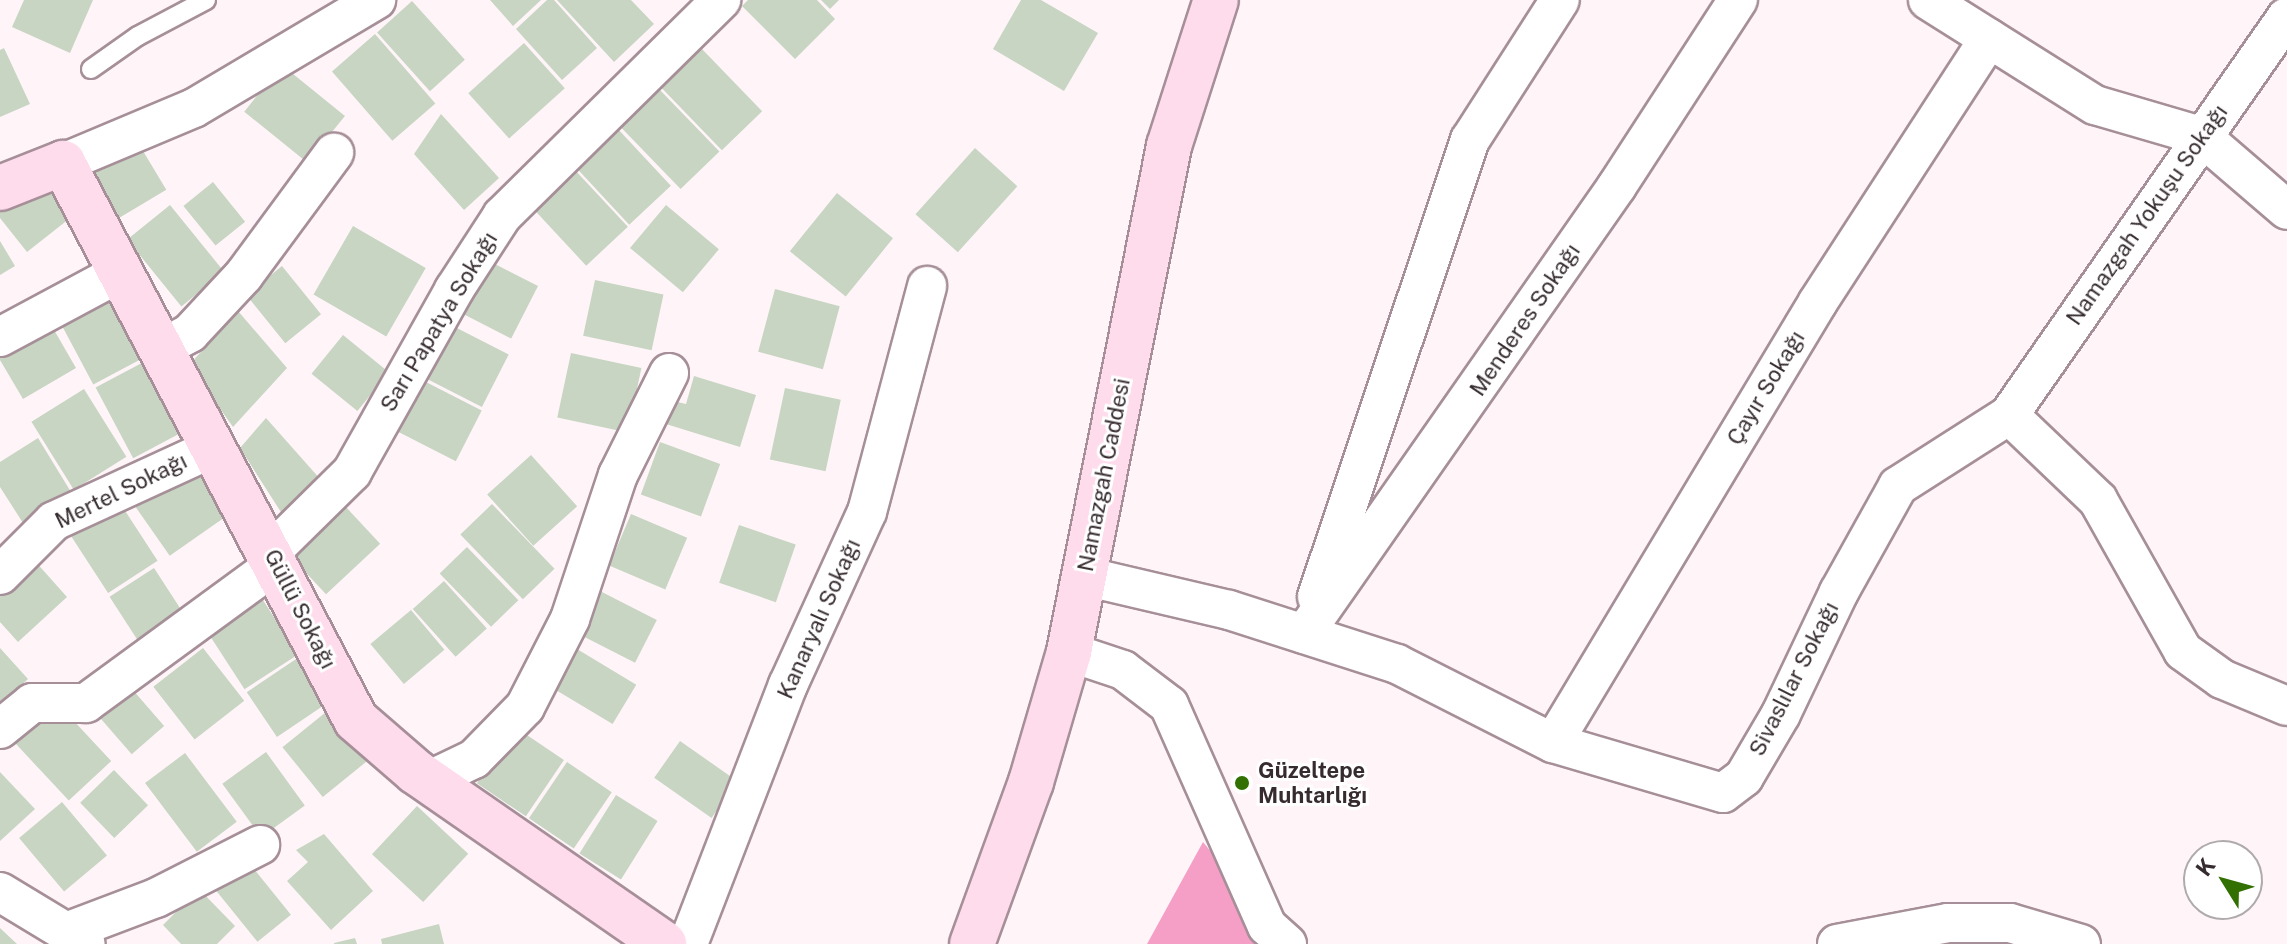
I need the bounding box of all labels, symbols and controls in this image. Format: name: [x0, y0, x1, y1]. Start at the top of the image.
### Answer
street label: Namazgah Yokuşu Sokağı: [2061, 100, 2233, 330]
street label: Sarı Papatya Sokağı: [375, 227, 503, 417]
street label: Menderes Sokağı: [1464, 239, 1586, 401]
street label: Çayır Sokağı: [1722, 326, 1810, 450]
street label: Namazgah Caddesi: [1072, 376, 1136, 574]
street label: Mertel Sokağı: [51, 448, 191, 534]
street label: Kanaryalı Sokağı: [772, 535, 866, 703]
street label: Güllü Sokağı: [259, 545, 341, 673]
street label: Sivaslılar Sokağı: [1744, 598, 1844, 760]
place label: Güzeltepe Muhtarlığı: [1258, 757, 1367, 808]
marker: Güzeltepe Muhtarlığı: [1233, 774, 1251, 792]
north arrow: [2183, 840, 2263, 920]
text: K: [2190, 853, 2221, 881]

